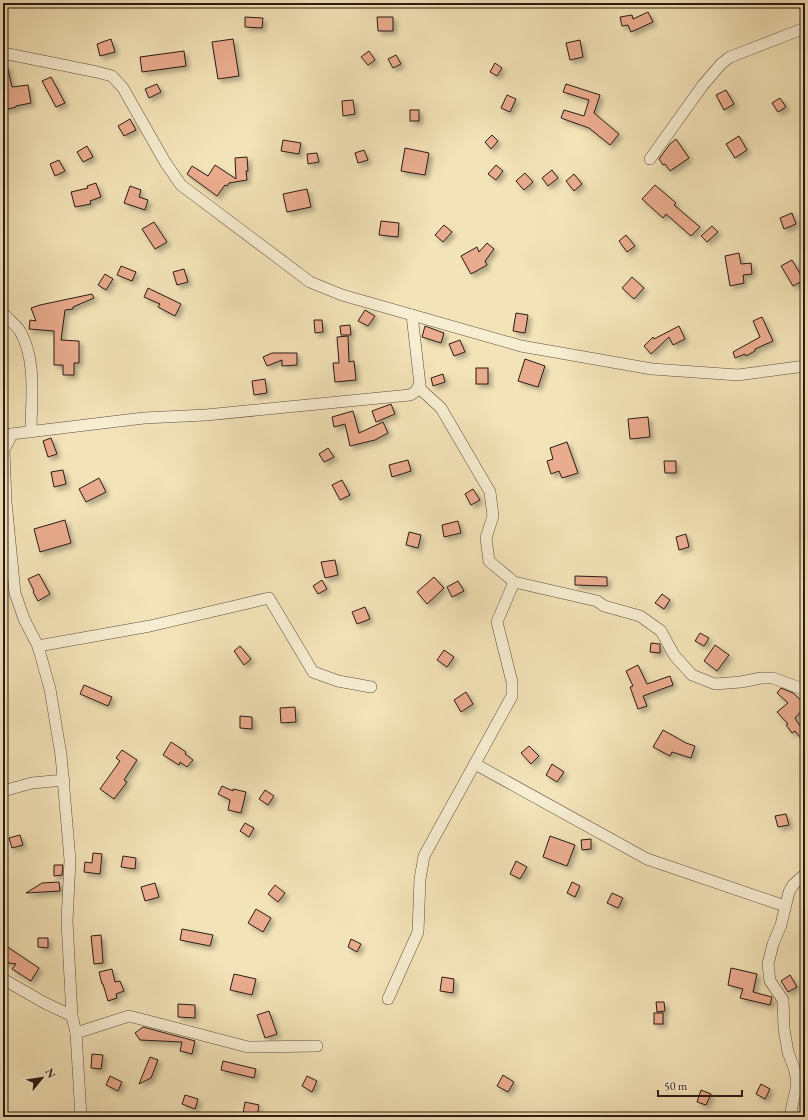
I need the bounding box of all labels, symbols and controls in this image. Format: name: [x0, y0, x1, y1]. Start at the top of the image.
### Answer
north arrow: [22, 1058, 62, 1098]
text: N: [42, 1066, 59, 1080]
scale bar: [658, 1072, 742, 1098]
text: 50 m: [664, 1078, 688, 1094]

